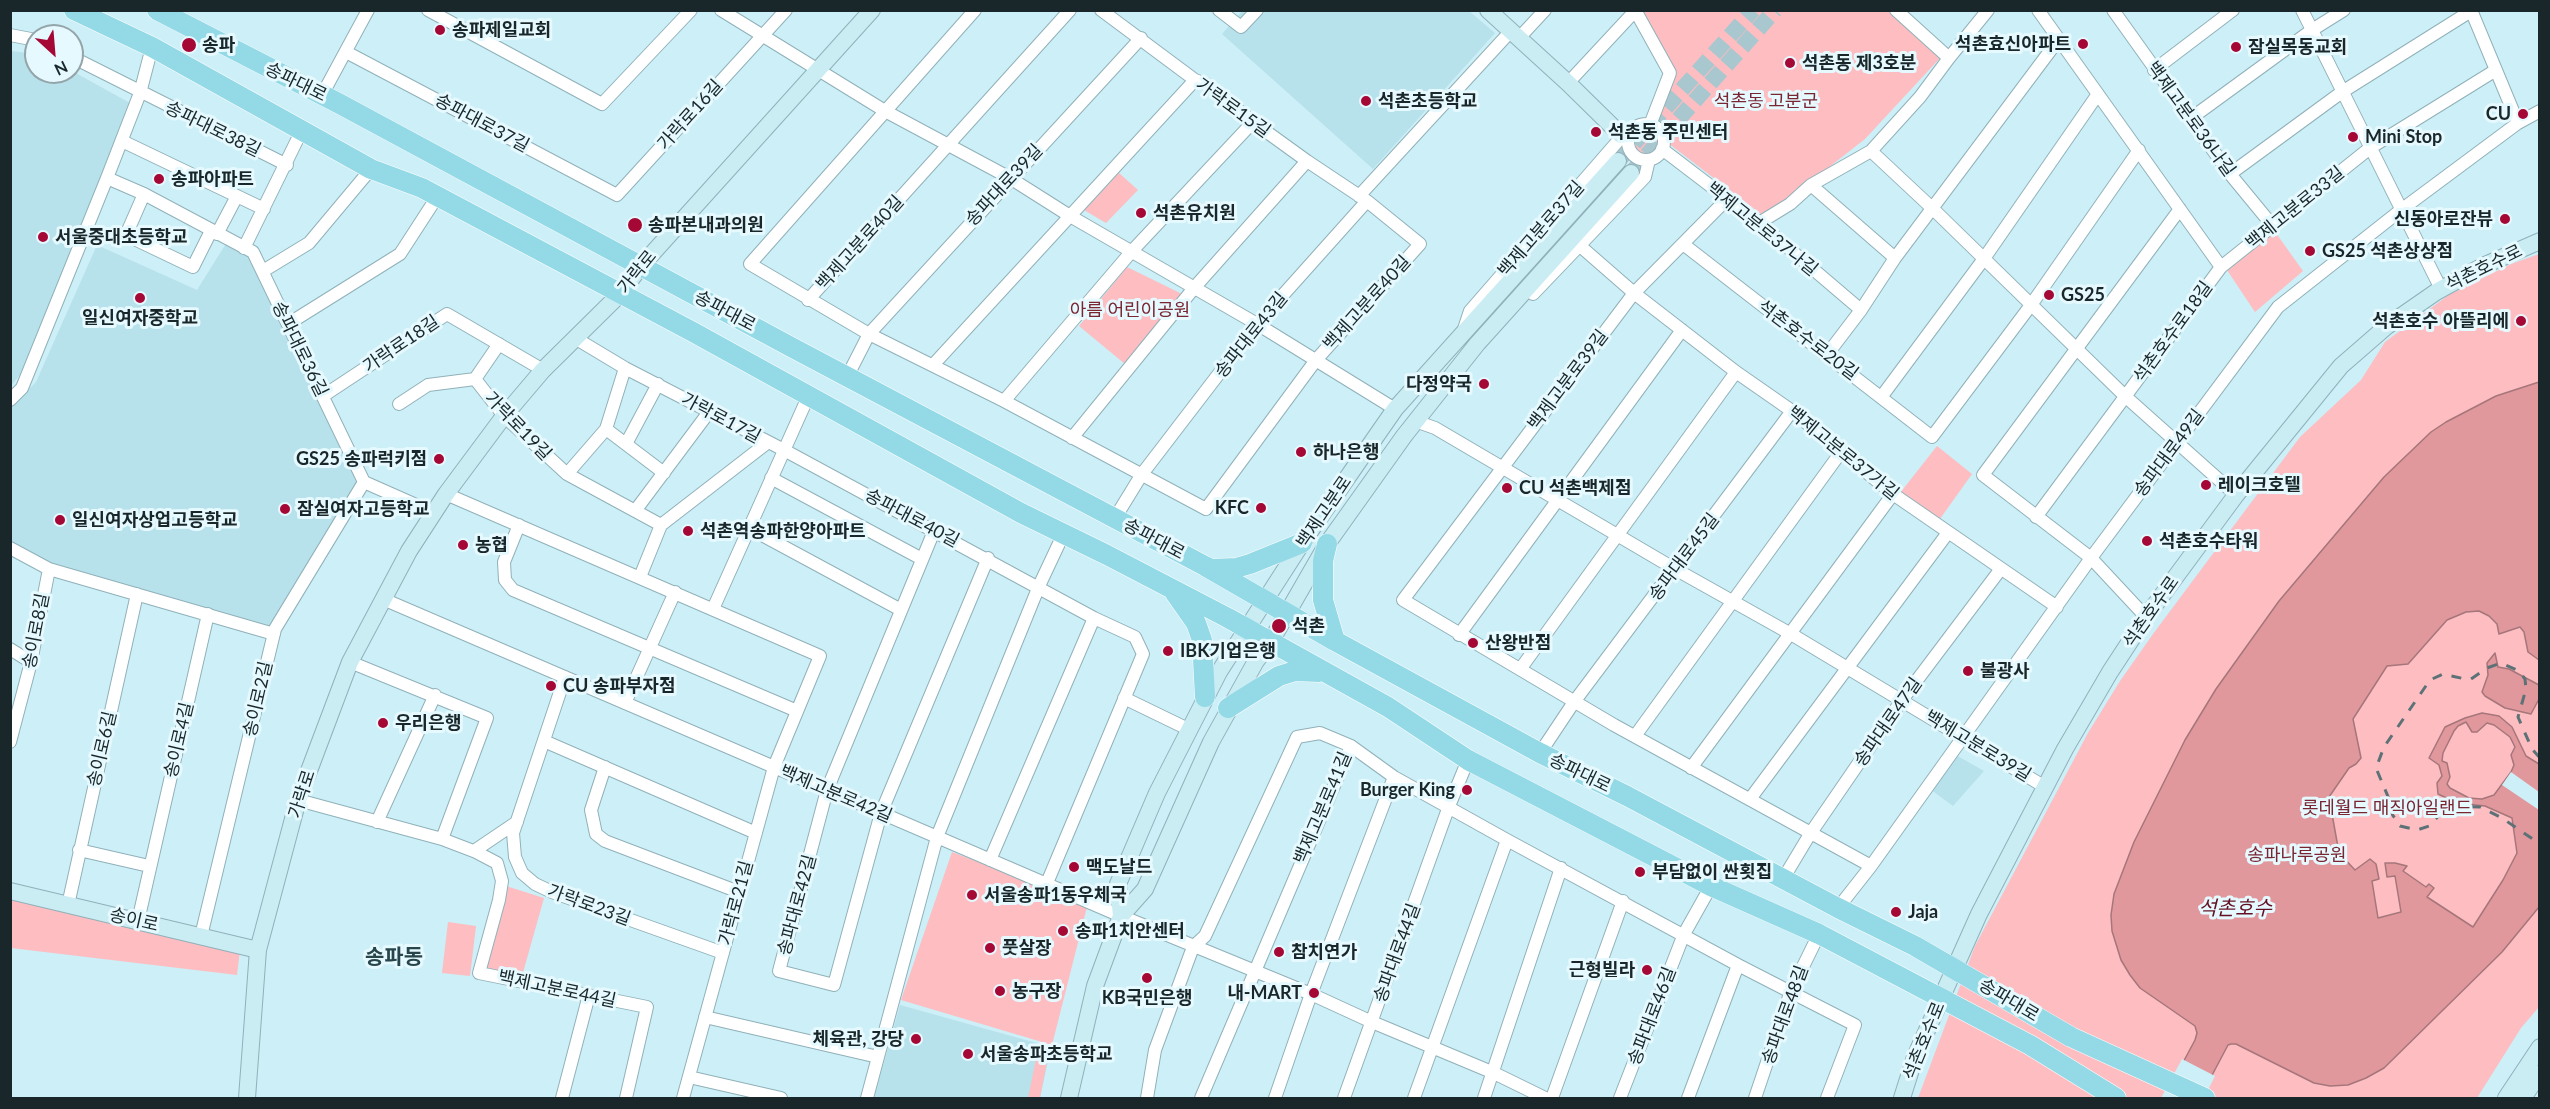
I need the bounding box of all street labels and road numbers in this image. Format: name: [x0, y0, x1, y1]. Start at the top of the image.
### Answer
street label: 백제고분로36나길: [2142, 57, 2240, 181]
street label: 송파대로: [261, 58, 331, 106]
street label: 가락로15길: [1191, 74, 1275, 142]
street label: 가락로16길: [653, 75, 727, 155]
street label: 송파대로37길: [431, 89, 533, 157]
street label: 송파대로38길: [162, 97, 264, 161]
street label: 송파대로39길: [961, 140, 1047, 230]
street label: 백제고분로33길: [2241, 162, 2349, 254]
street label: 백제고분로37길: [1493, 177, 1589, 281]
street label: 백제고분로37나길: [1702, 178, 1822, 280]
street label: 백제고분로40길: [812, 191, 908, 295]
street label: 석촌호수로: [2442, 240, 2526, 296]
street label: 가락로: [613, 246, 661, 298]
street label: 백제고분로40길: [1319, 251, 1415, 355]
street label: 석촌호수로18길: [2129, 277, 2217, 387]
street label: 송파대로: [691, 286, 759, 336]
street label: 송파대로43길: [1210, 288, 1292, 382]
street label: 석촌호수로20길: [1753, 295, 1863, 385]
street label: 송파대로36길: [268, 298, 332, 400]
street label: 가락로18길: [359, 311, 443, 377]
street label: 백제고분로39길: [1523, 325, 1613, 435]
street label: 가락로19길: [480, 387, 556, 465]
street label: 가락로17길: [677, 388, 765, 448]
street label: 백제고분로37가길: [1783, 402, 1903, 504]
street label: 송파대로49길: [2129, 405, 2209, 501]
street label: 백제고분로: [1292, 472, 1356, 552]
street label: 송파대로40길: [861, 484, 963, 552]
street label: 송파대로45길: [1644, 509, 1724, 605]
street label: 송파대로: [1120, 514, 1188, 564]
street label: 석촌호수로: [2118, 572, 2184, 652]
street label: 송이로8길: [18, 591, 54, 671]
street label: 송이로2길: [239, 659, 277, 739]
street label: 송파대로47길: [1849, 673, 1927, 771]
street label: 송이로4길: [160, 700, 198, 780]
street label: 백제고분로39길: [1921, 706, 2035, 786]
street label: 송이로6길: [83, 709, 121, 789]
street label: 백제고분로41길: [1290, 748, 1356, 868]
street label: 송파대로: [1545, 749, 1615, 797]
street label: 백제고분로42길: [776, 761, 896, 827]
street label: 가락로: [284, 767, 320, 821]
street label: 송파대로42길: [773, 852, 821, 958]
street label: 가락로21길: [714, 858, 758, 948]
street label: 가락로23길: [544, 880, 634, 930]
street label: 송파대로44길: [1369, 901, 1425, 1005]
street label: 송이로: [107, 904, 161, 936]
street label: 송파대로48길: [1757, 963, 1813, 1067]
street label: 송파대로46길: [1623, 964, 1681, 1068]
street label: 백제고분로44길: [496, 966, 618, 1012]
street label: 송파대로: [1975, 974, 2043, 1026]
street label: 석촌호수로: [1898, 999, 1950, 1083]

